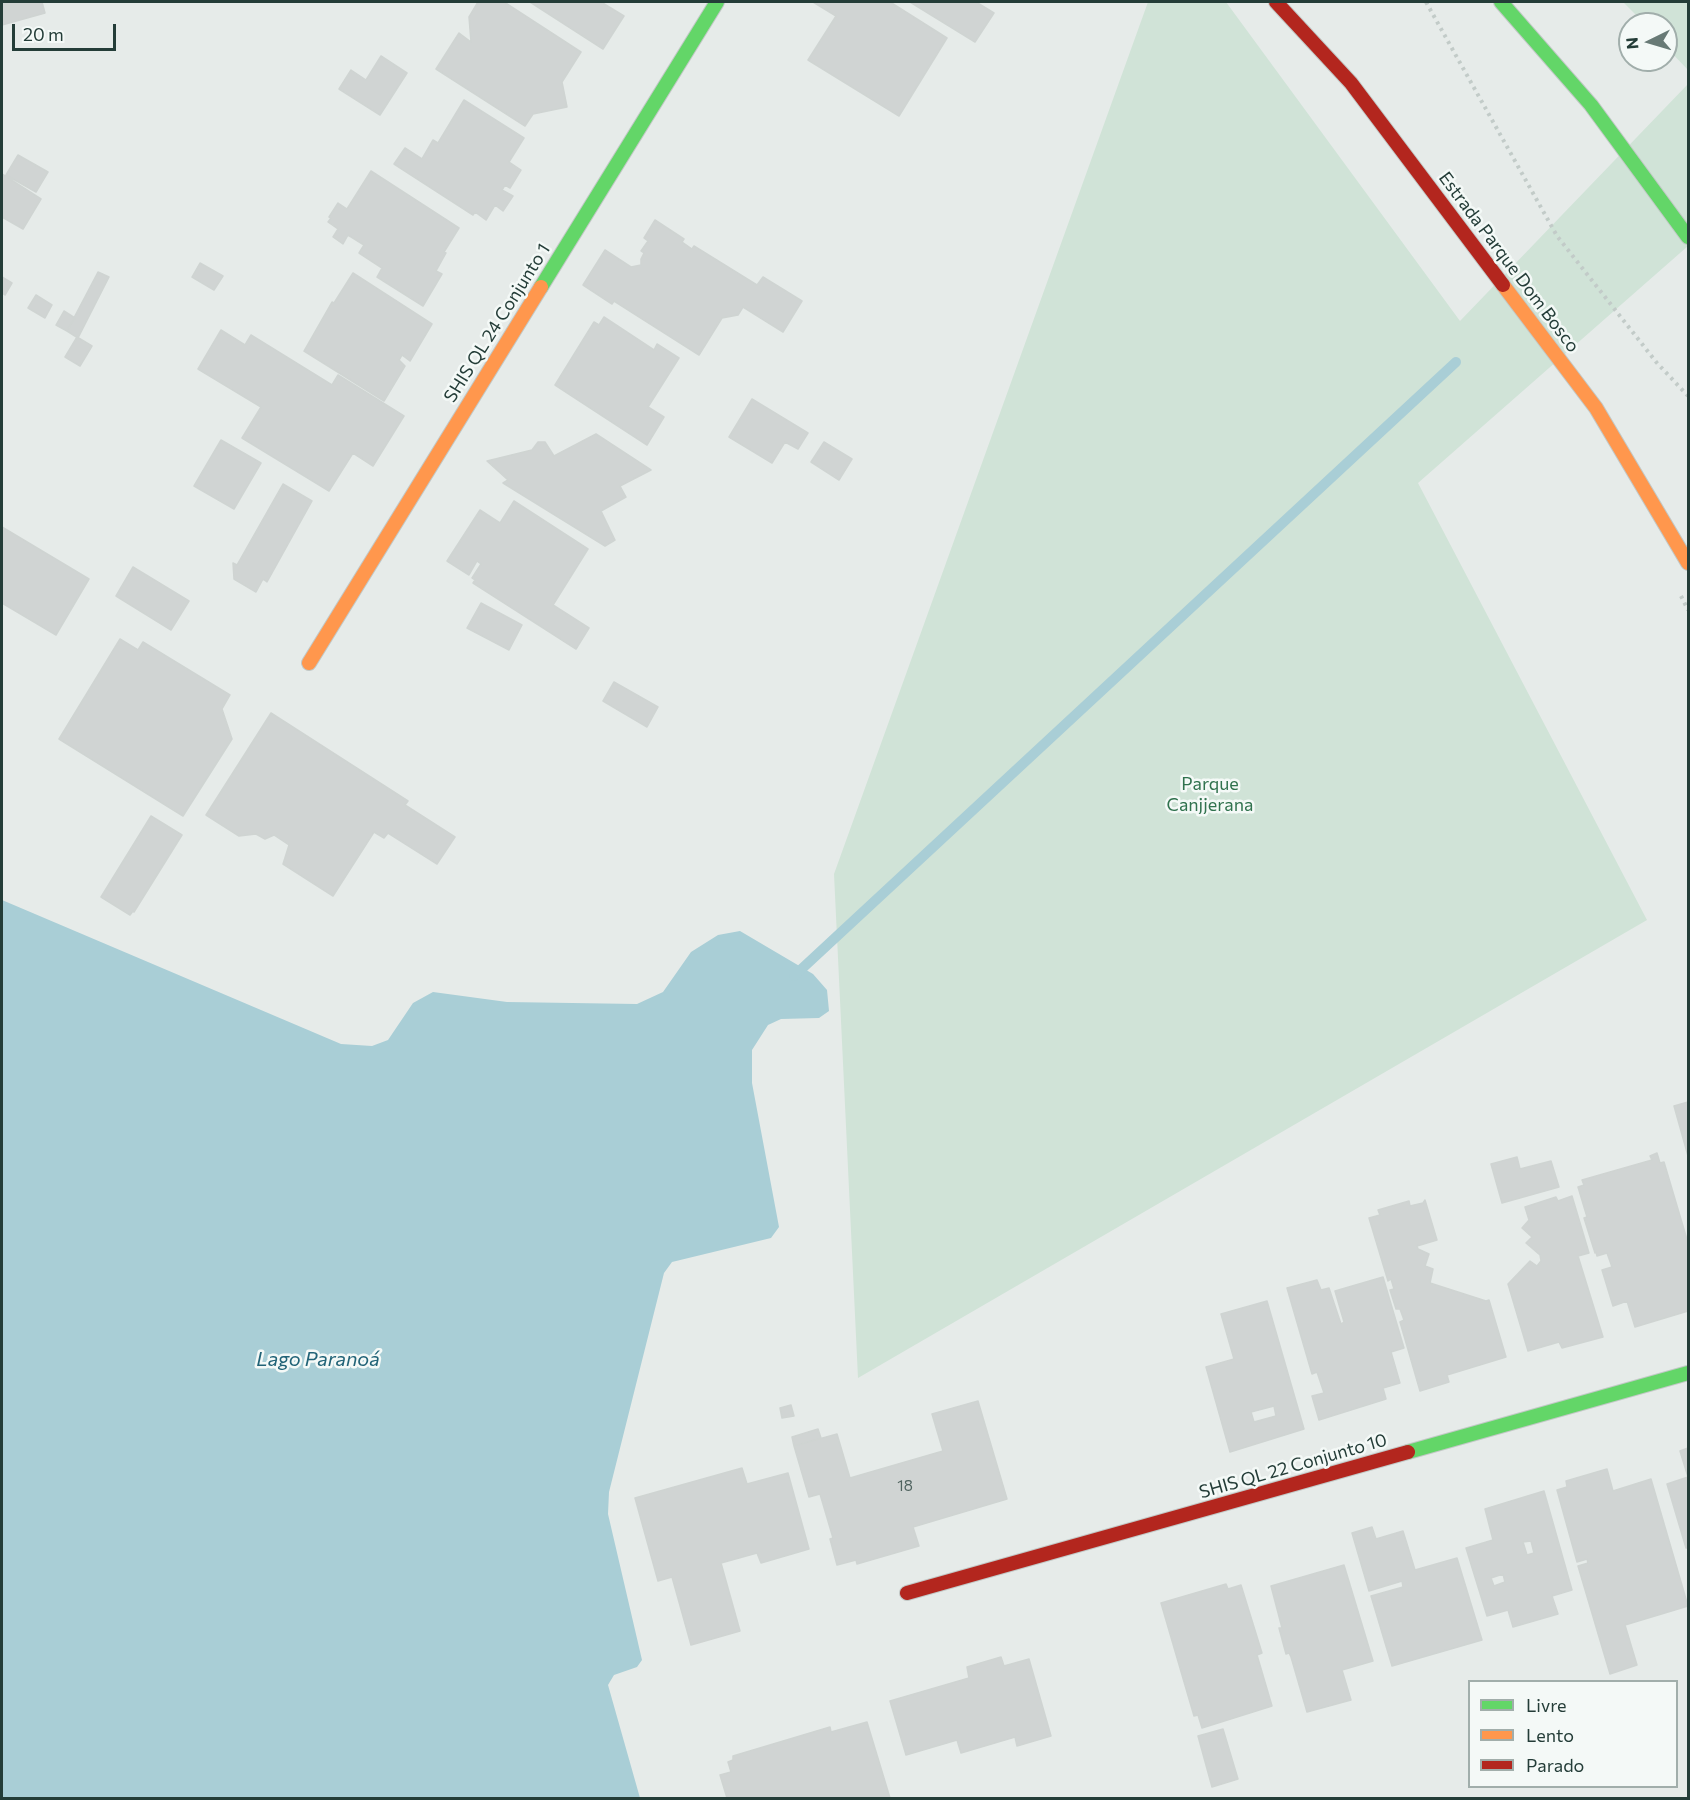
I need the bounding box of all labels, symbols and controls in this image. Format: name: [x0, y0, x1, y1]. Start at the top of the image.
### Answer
scale bar: [15, 12, 118, 50]
north arrow: [1618, 12, 1678, 72]
text: 20 m: [23, 23, 64, 45]
text: N: [1622, 37, 1642, 50]
street label: Estrada Parque Dom Bosco: [1434, 168, 1584, 356]
street label: SHIS QL 24 Conjunto 1: [439, 240, 555, 406]
park label: Parque Canjjerana: [1167, 773, 1253, 816]
water label: Lago Paranoá: [256, 1347, 380, 1371]
street label: SHIS QL 22 Conjunto 10: [1197, 1429, 1389, 1503]
house number: 18: [897, 1477, 913, 1495]
legend: [1468, 1680, 1678, 1788]
text: Livre: [1526, 1694, 1567, 1716]
text: Lento: [1526, 1724, 1574, 1746]
text: Parado: [1526, 1754, 1584, 1776]

